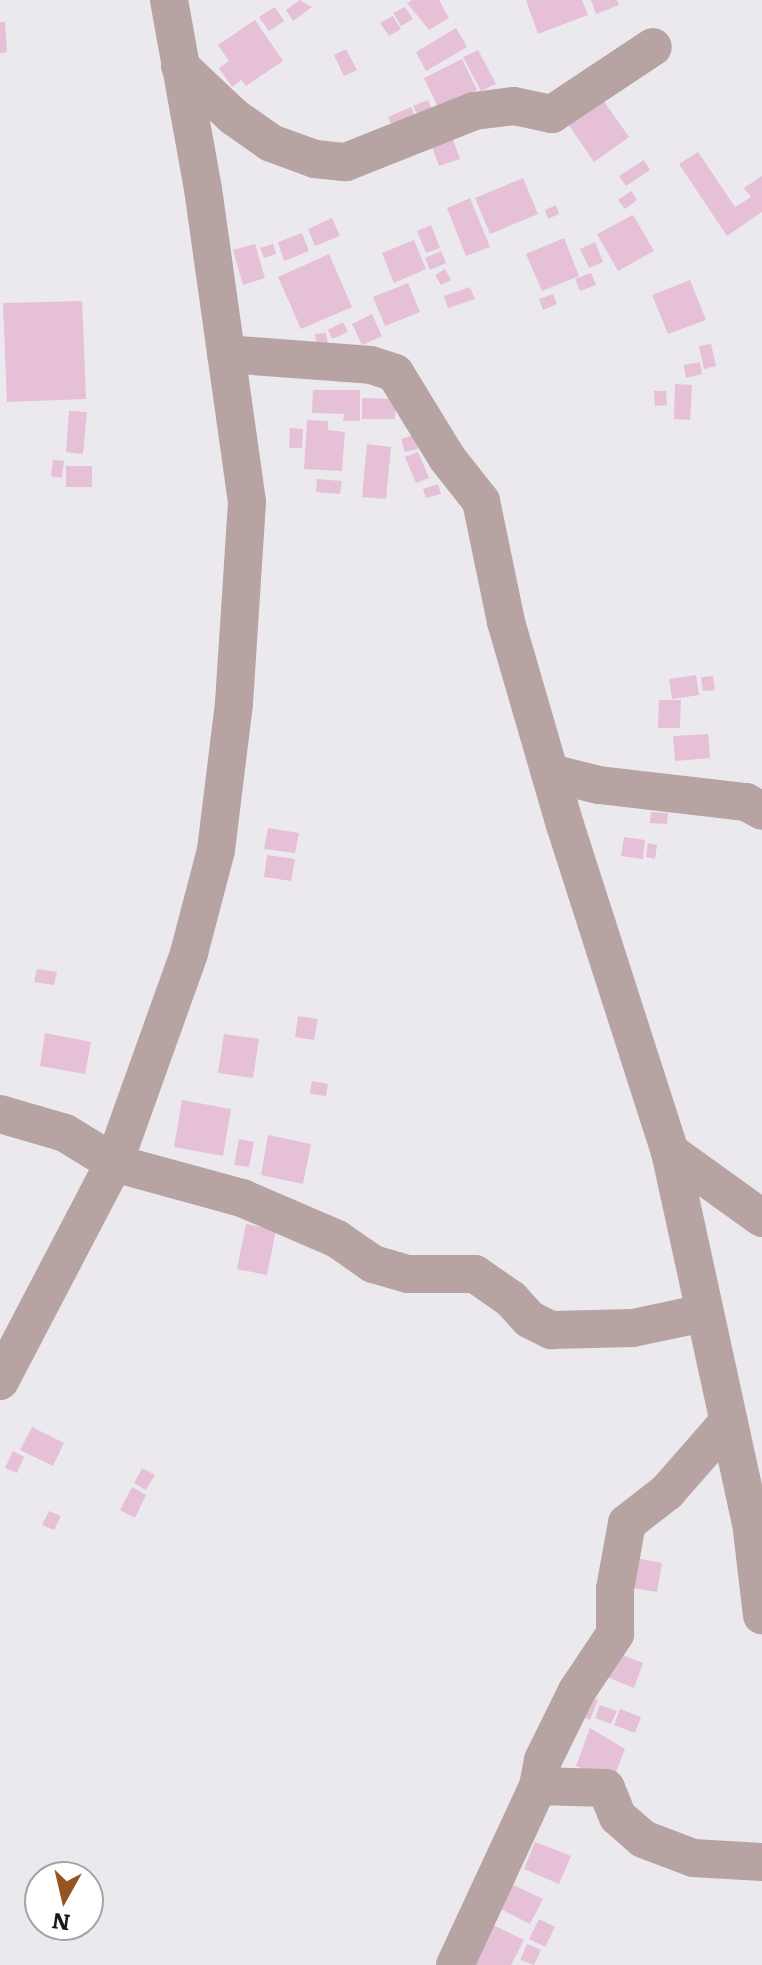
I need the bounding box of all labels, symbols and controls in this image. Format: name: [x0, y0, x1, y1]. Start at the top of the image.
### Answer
north arrow: [24, 1861, 104, 1941]
text: N: [49, 1906, 72, 1941]

